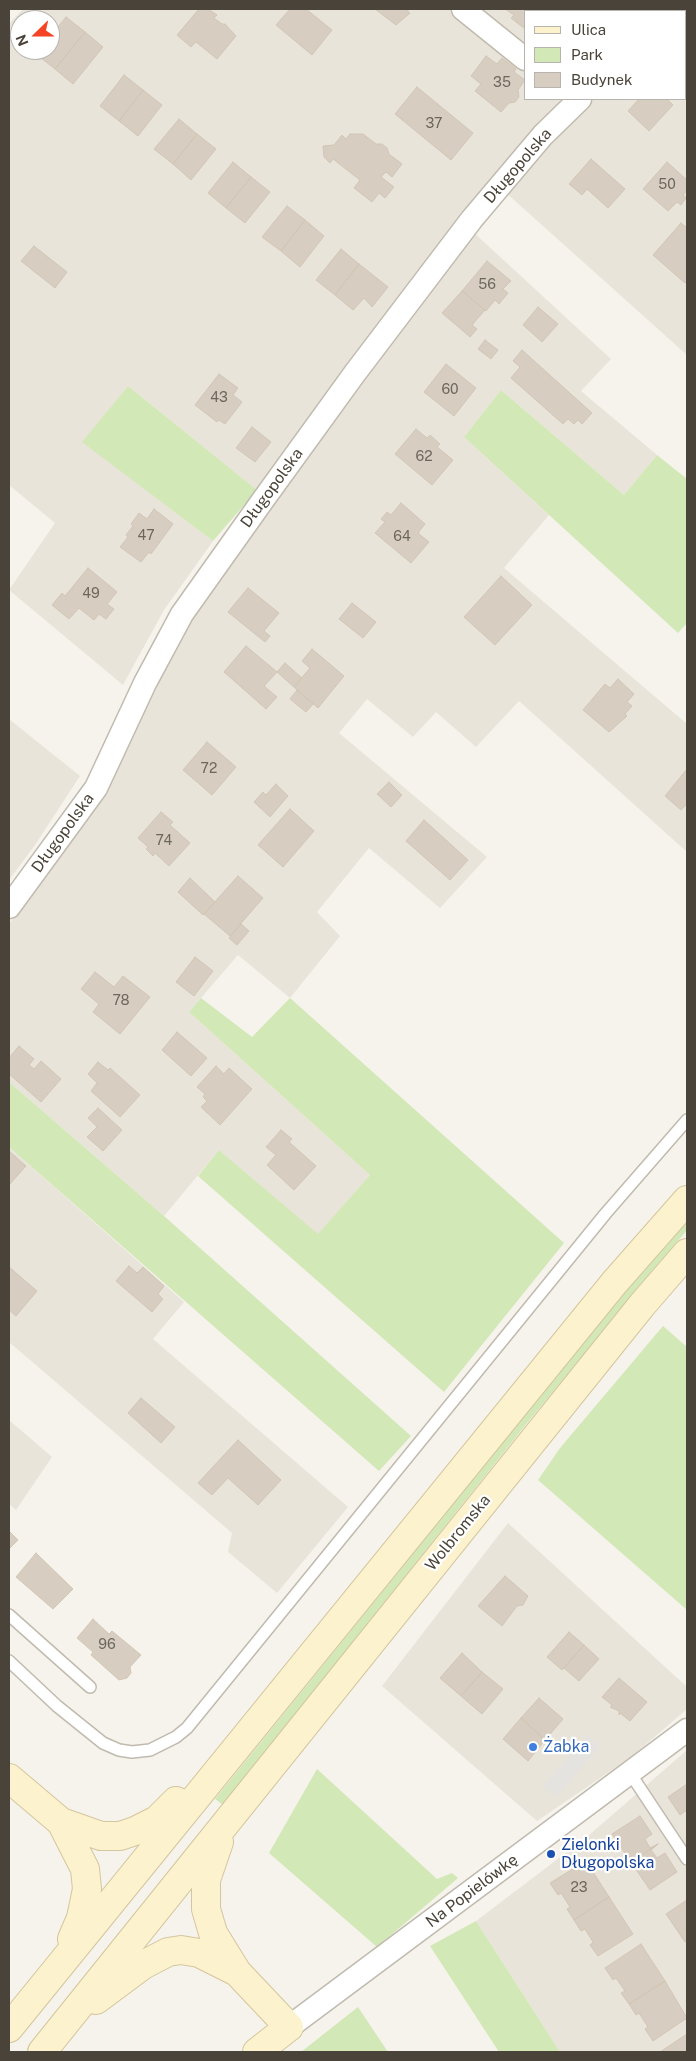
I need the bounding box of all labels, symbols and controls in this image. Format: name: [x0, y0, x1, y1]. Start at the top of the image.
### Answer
north arrow: [10, 10, 60, 60]
legend: [524, 10, 686, 100]
text: Ulica: [571, 21, 606, 38]
text: N: [13, 32, 31, 48]
text: Park: [571, 46, 603, 63]
text: Budynek: [571, 71, 632, 88]
house number: 35: [493, 75, 511, 91]
house number: 37: [426, 116, 442, 132]
street label: Długopolska: [480, 124, 556, 208]
house number: 50: [658, 177, 676, 193]
house number: 56: [478, 277, 496, 293]
house number: 60: [441, 382, 459, 398]
house number: 43: [210, 390, 228, 406]
street label: Długopolska: [237, 445, 307, 531]
house number: 62: [415, 449, 433, 465]
house number: 47: [137, 528, 155, 544]
house number: 64: [393, 529, 411, 545]
house number: 49: [82, 586, 100, 602]
house number: 72: [201, 761, 217, 777]
street label: Długopolska: [28, 790, 98, 876]
house number: 74: [156, 833, 172, 849]
house number: 78: [112, 993, 130, 1009]
street label: Wolbromska: [421, 1491, 495, 1575]
house number: 96: [98, 1637, 116, 1653]
place label: Żabka: [543, 1737, 589, 1757]
marker: Żabka: [527, 1741, 539, 1753]
place label: Zielonki Długopolska: [561, 1835, 654, 1873]
marker: Zielonki Długopolska: [545, 1848, 557, 1860]
street label: Na Popielówkę: [422, 1850, 522, 1932]
house number: 23: [570, 1880, 588, 1896]

